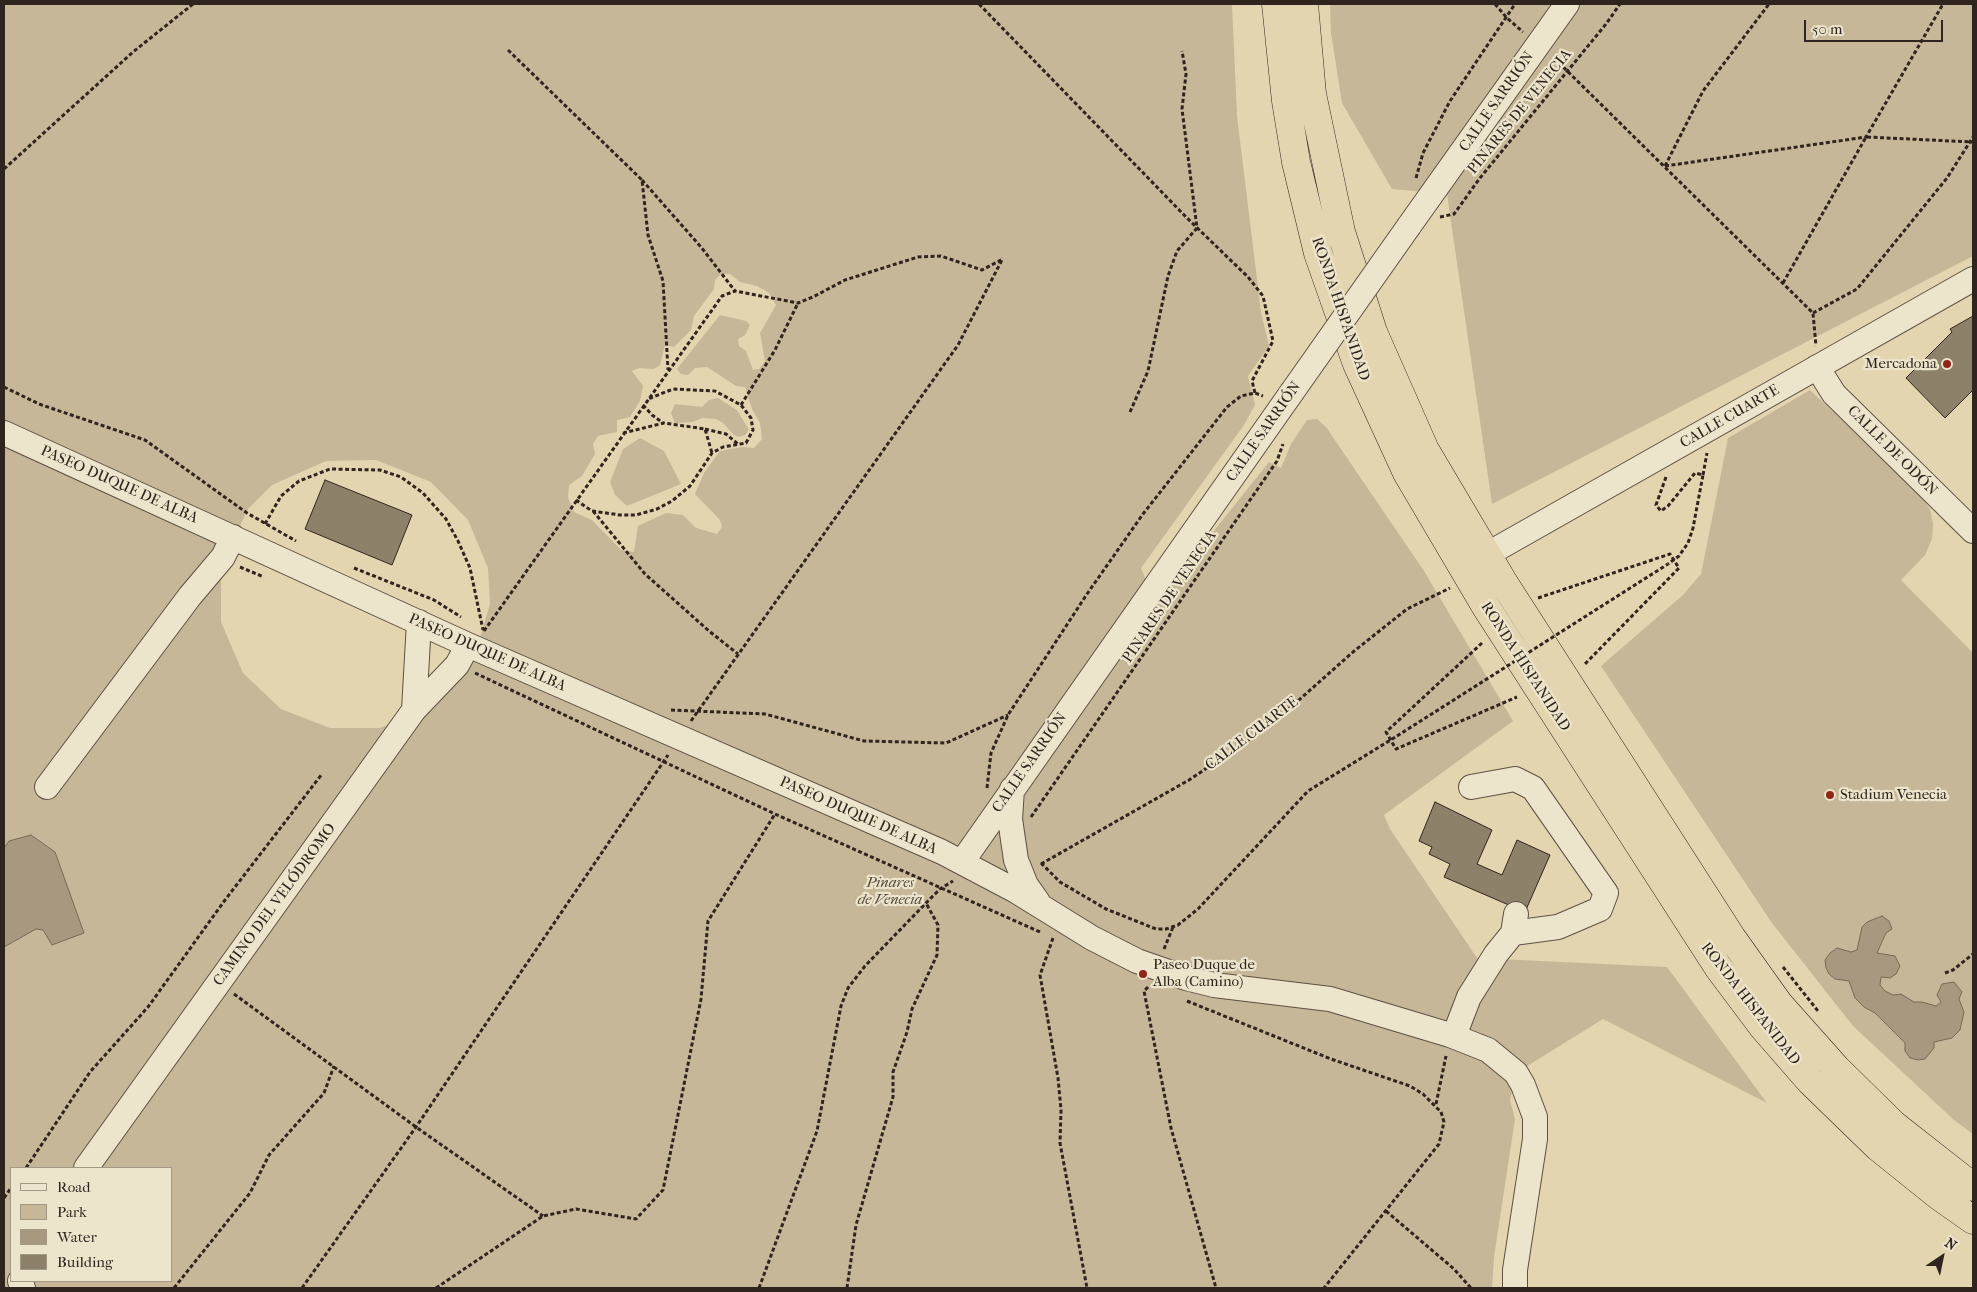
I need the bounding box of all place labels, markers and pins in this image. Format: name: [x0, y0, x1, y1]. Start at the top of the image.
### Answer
place label: Mercadona: [1865, 355, 1937, 373]
marker: Mercadona: [1941, 358, 1953, 370]
place label: Stadium Venecia: [1840, 786, 1947, 804]
marker: Stadium Venecia: [1824, 789, 1836, 801]
place label: Paseo Duque de Alba (Camino): [1153, 956, 1255, 991]
marker: Paseo Duque de Alba (Camino): [1137, 968, 1149, 980]

